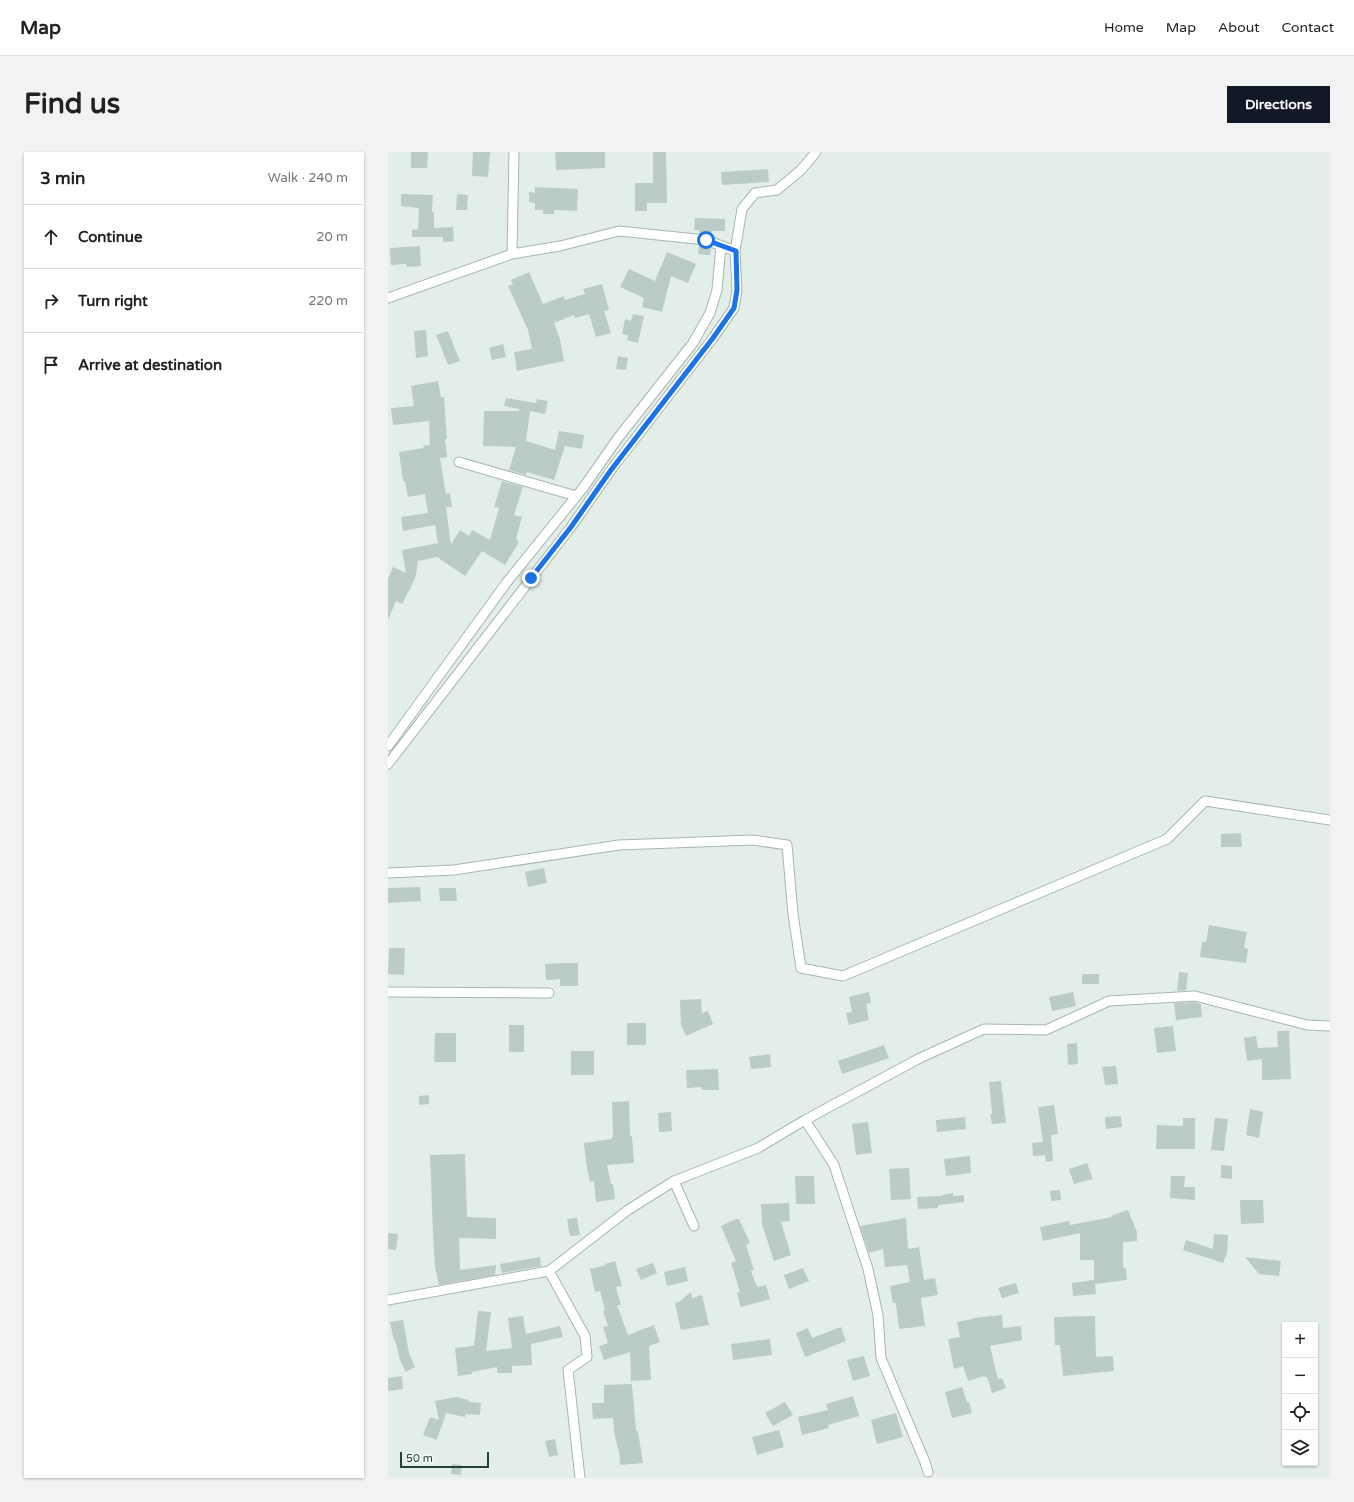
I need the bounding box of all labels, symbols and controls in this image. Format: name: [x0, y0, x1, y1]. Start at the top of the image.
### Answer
text: Map: [20, 17, 61, 39]
text: Home: [1104, 19, 1144, 36]
text: Map: [1166, 19, 1196, 36]
text: About: [1218, 19, 1260, 36]
text: Contact: [1282, 19, 1334, 36]
button: Directions: [1227, 86, 1330, 123]
text: Find us: [24, 87, 120, 121]
text: 3 min: [40, 168, 85, 189]
text: Walk · 240 m: [268, 170, 348, 186]
icon: ahead: [40, 226, 62, 248]
text: Continue: [78, 228, 142, 246]
text: 20 m: [316, 229, 348, 245]
route start: [697, 231, 715, 249]
icon: right: [40, 290, 62, 312]
text: Turn right: [78, 292, 148, 310]
text: 220 m: [308, 293, 348, 309]
icon: arrive: [40, 354, 62, 376]
text: Arrive at destination: [78, 356, 222, 374]
route end: [522, 569, 540, 587]
map controls: [1282, 1322, 1318, 1466]
button: +: [1282, 1322, 1318, 1358]
button: −: [1282, 1358, 1318, 1394]
button: locate: [1282, 1394, 1318, 1430]
button: layers: [1282, 1430, 1318, 1466]
scale bar: [400, 1450, 489, 1469]
text: 50 m: [406, 1452, 433, 1465]

